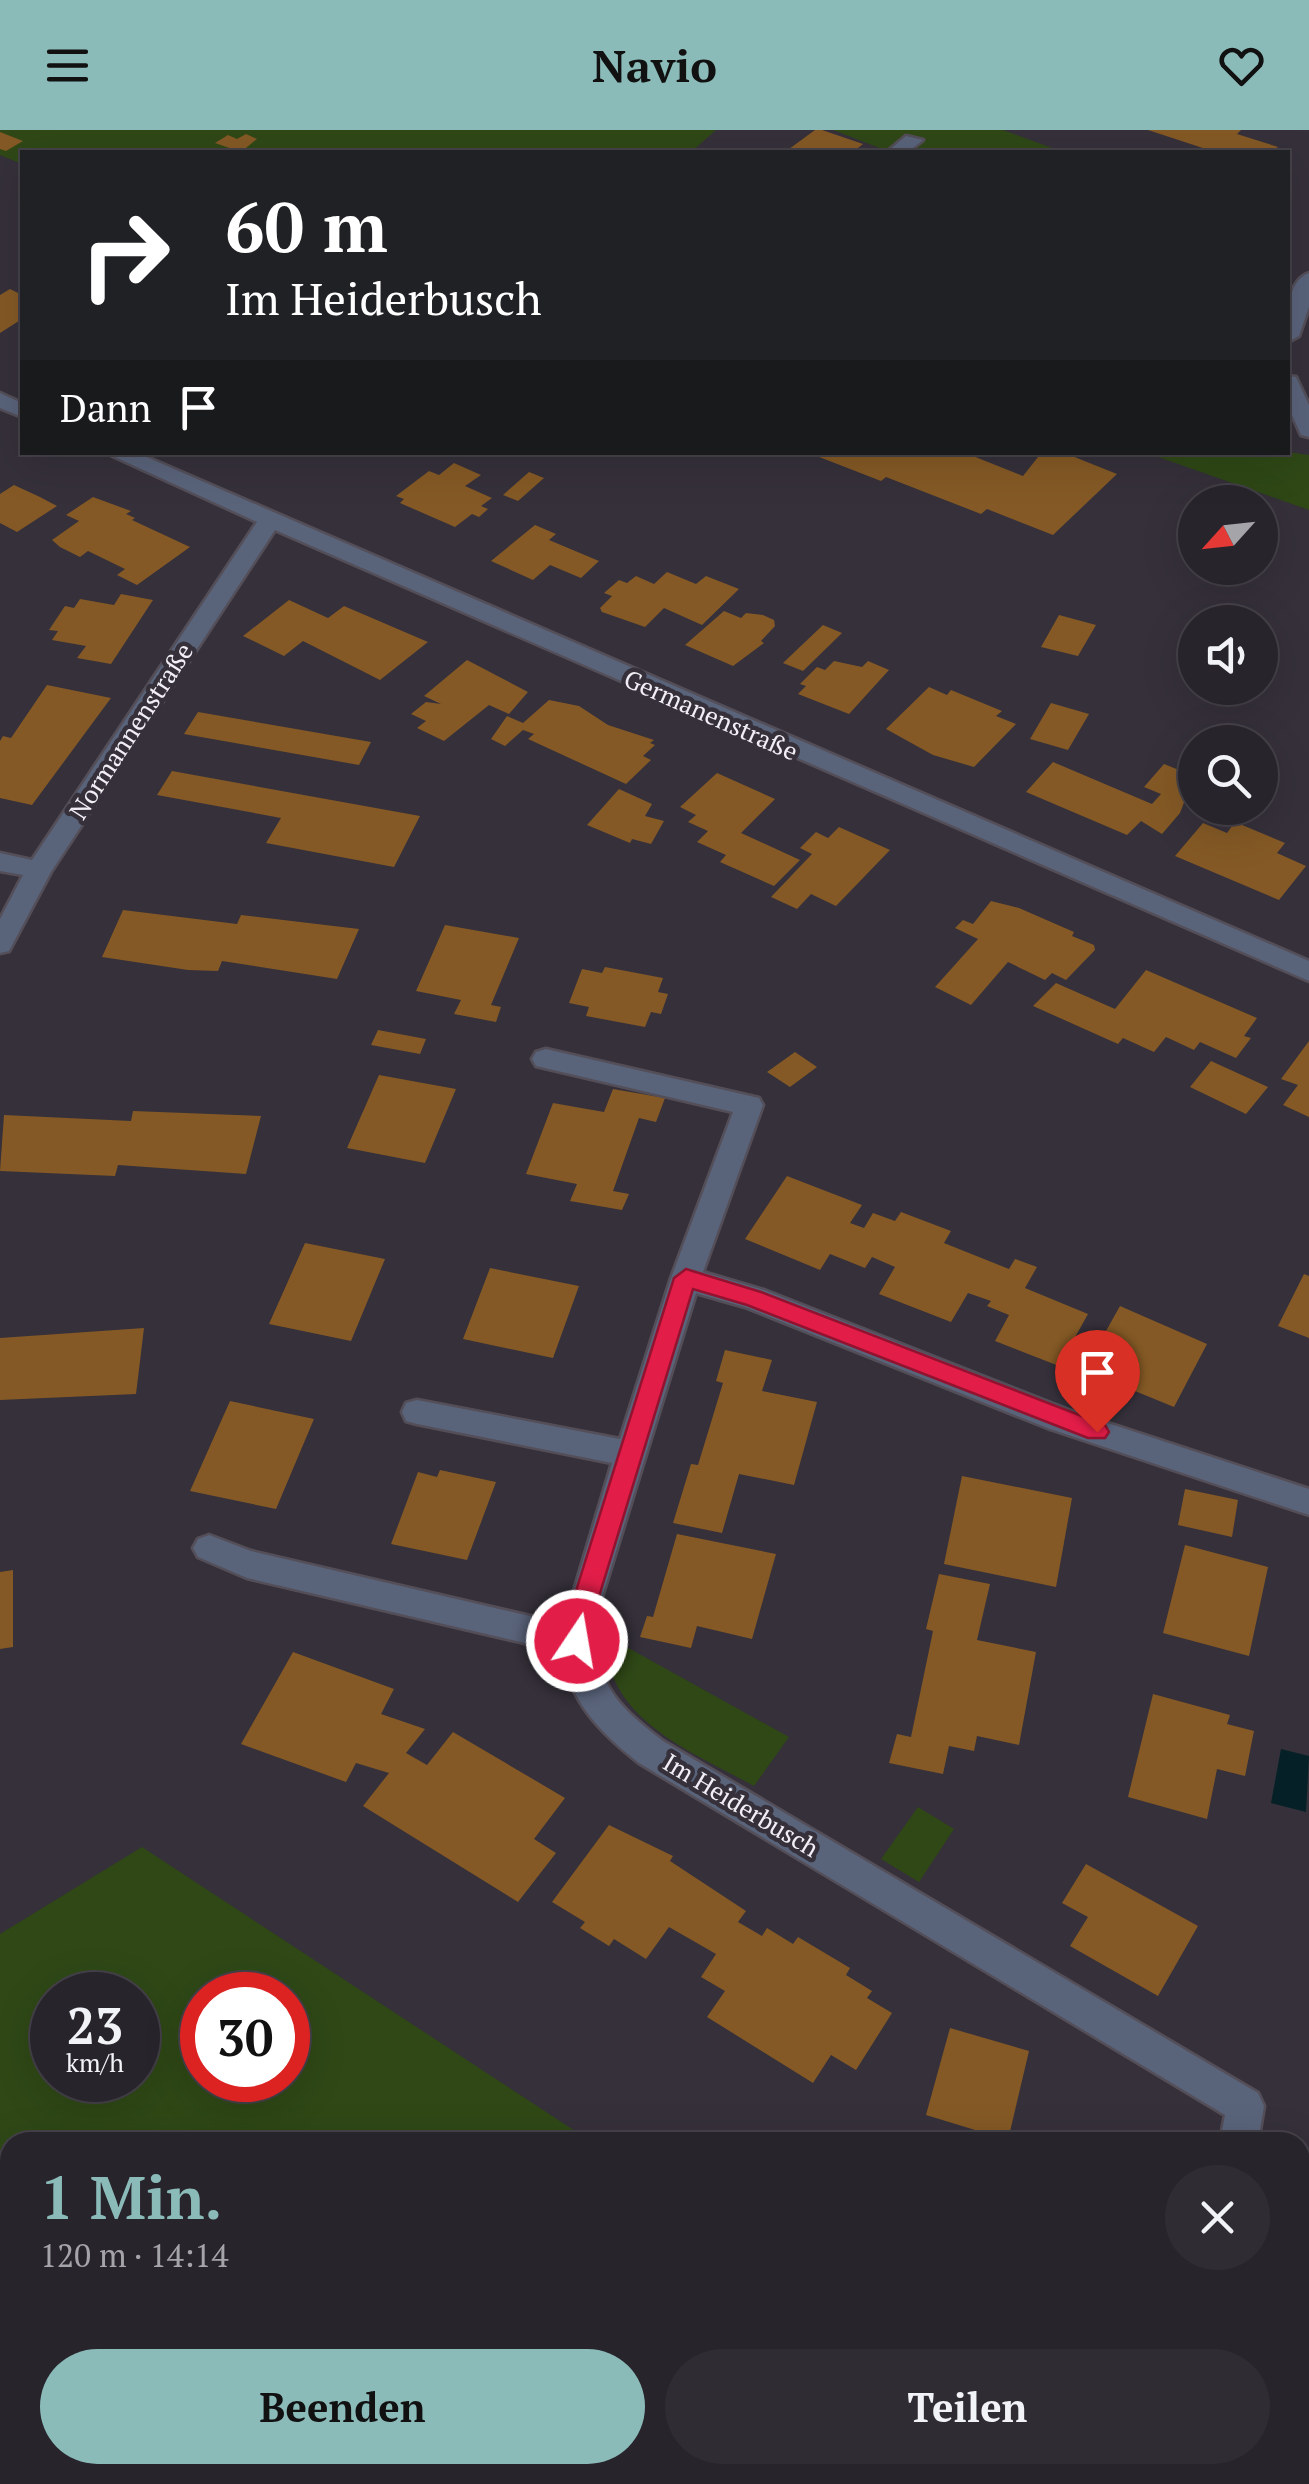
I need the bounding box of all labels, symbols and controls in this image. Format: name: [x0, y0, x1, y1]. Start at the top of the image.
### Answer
text: Navio: [592, 35, 717, 95]
icon: menu: [40, 38, 95, 93]
icon: heart: [1214, 38, 1269, 93]
text: 60 m: [225, 179, 388, 272]
icon: right: [60, 190, 190, 320]
text: Im Heiderbusch: [225, 268, 542, 328]
icon: arrive: [171, 380, 226, 435]
text: Dann: [60, 383, 151, 433]
north arrow: [1178, 485, 1278, 585]
map controls: [1178, 485, 1278, 825]
button: sound: [1178, 605, 1278, 705]
street label: Normannenstraße: [61, 636, 200, 825]
street label: Germanenstraße: [619, 662, 803, 768]
button: search: [1178, 725, 1278, 825]
pin: [1055, 1330, 1140, 1433]
icon: arrive: [1070, 1345, 1125, 1400]
position arrow: [525, 1589, 629, 1693]
street label: Im Heiderbusch: [657, 1745, 825, 1864]
speed limit sign: 30: [180, 1972, 310, 2102]
text: 23: [67, 1992, 123, 2058]
text: km/h: [66, 2046, 124, 2079]
text: 1 Min.: [40, 2157, 222, 2236]
button: close: [1165, 2165, 1270, 2270]
text: 120 m · 14:14: [40, 2234, 228, 2276]
button: Beenden: [40, 2349, 645, 2464]
button: Teilen: [665, 2349, 1270, 2464]

